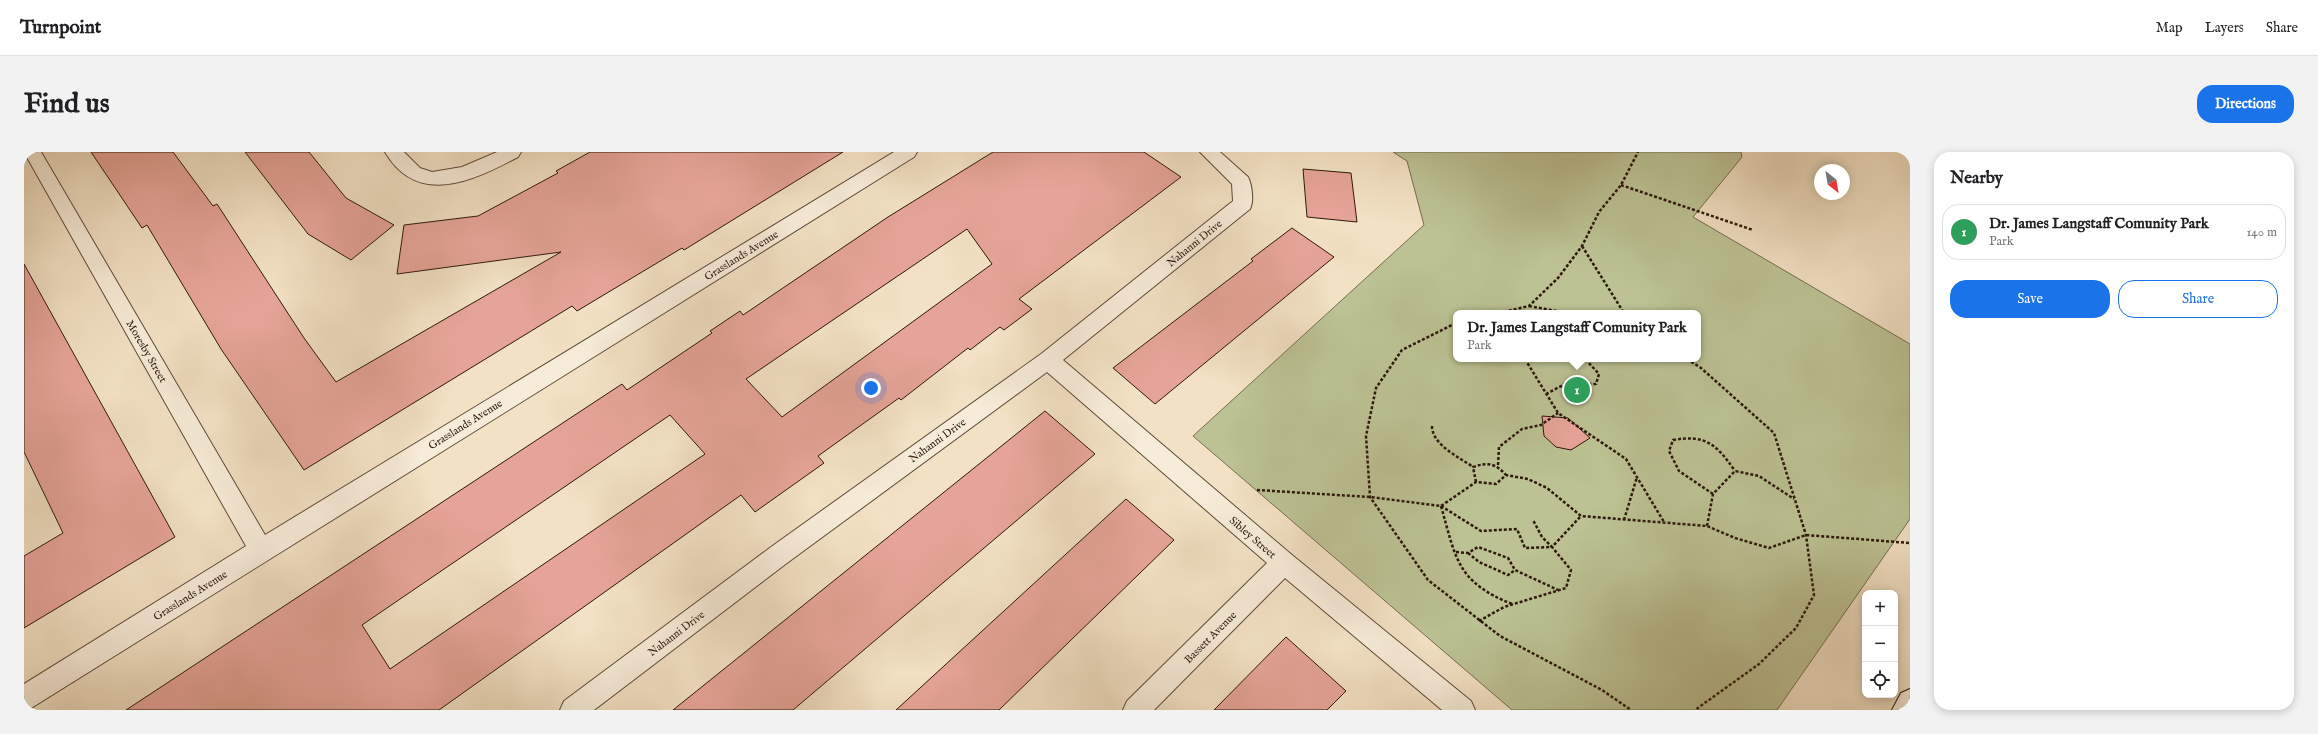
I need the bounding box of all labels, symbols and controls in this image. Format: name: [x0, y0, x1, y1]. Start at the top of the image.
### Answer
text: Turnpoint: [20, 16, 101, 40]
text: Map: [2156, 19, 2183, 37]
text: Layers: [2205, 19, 2244, 37]
text: Share: [2266, 19, 2298, 37]
button: Directions: [2197, 85, 2294, 123]
text: Find us: [24, 87, 110, 122]
north arrow: [1814, 164, 1850, 200]
text: Nearby: [1950, 168, 2003, 189]
text: Dr. James Langstaff Comunity Park: [1989, 214, 2209, 233]
street label: Nahanni Drive: [1164, 217, 1225, 270]
text: 1: [1962, 224, 1966, 241]
text: 140 m: [2247, 224, 2277, 241]
street label: Grasslands Avenue: [702, 227, 781, 284]
text: Park: [1989, 233, 2014, 250]
button: Save: [1950, 280, 2110, 318]
button: Share: [2118, 280, 2278, 318]
popup: [1453, 310, 1701, 362]
street label: Moresby Street: [123, 318, 170, 386]
text: Dr. James Langstaff Comunity Park: [1467, 318, 1687, 337]
text: Park: [1467, 337, 1492, 354]
pin: 1: [1564, 375, 1590, 405]
your location: [861, 378, 881, 398]
street label: Grasslands Avenue: [426, 396, 505, 453]
street label: Nahanni Drive: [906, 415, 969, 466]
street label: Sibley Street: [1226, 514, 1279, 562]
street label: Grasslands Avenue: [151, 567, 230, 624]
map controls: [1862, 590, 1898, 698]
button: +: [1862, 590, 1898, 626]
street label: Nahanni Drive: [646, 608, 708, 660]
street label: Bassett Avenue: [1182, 609, 1240, 667]
button: −: [1862, 626, 1898, 662]
button: locate: [1862, 662, 1898, 698]

